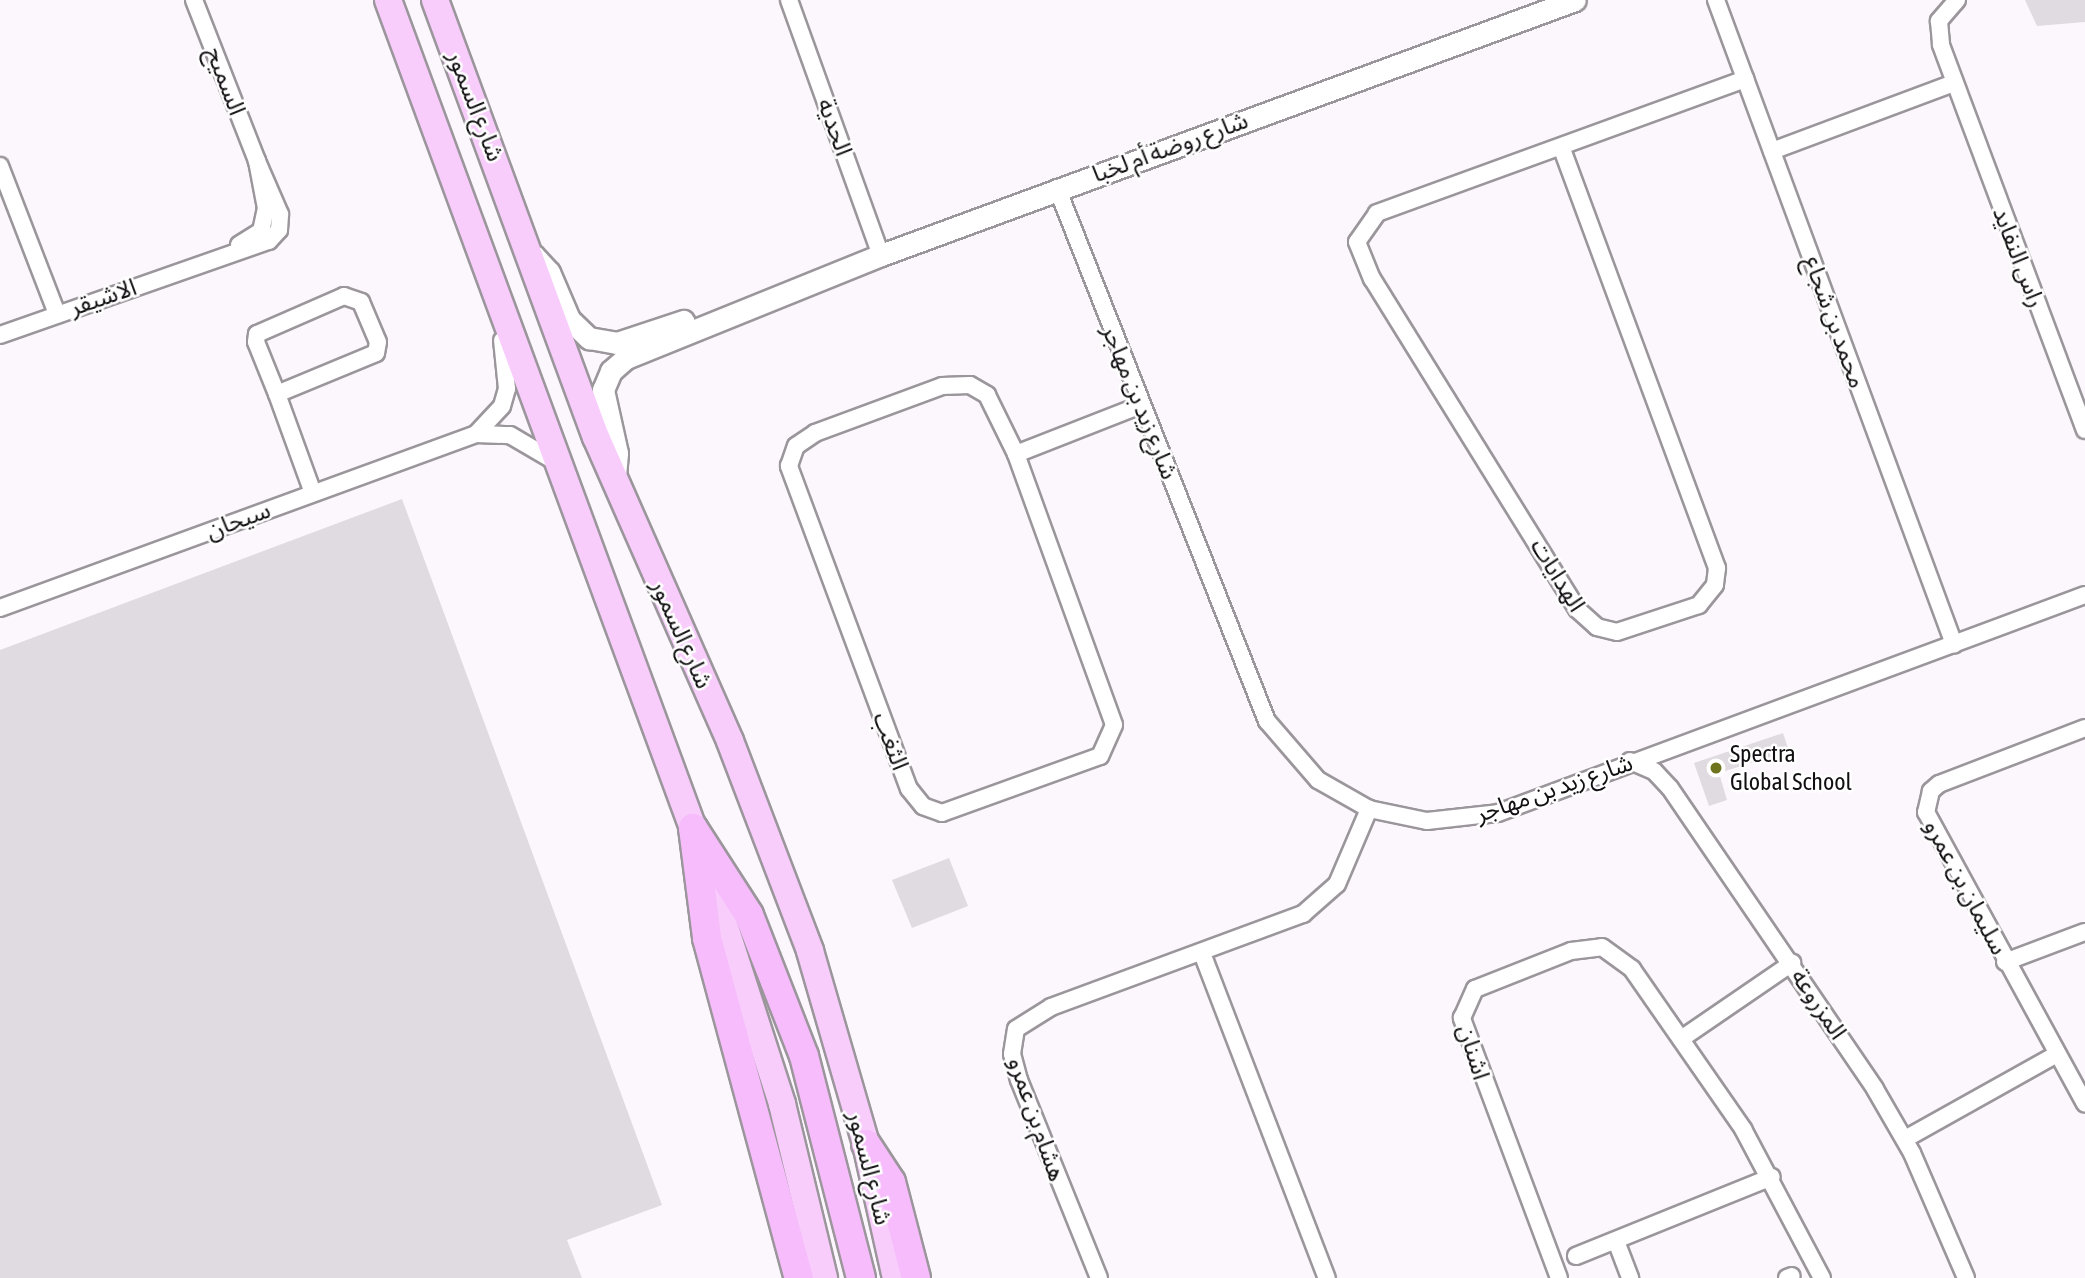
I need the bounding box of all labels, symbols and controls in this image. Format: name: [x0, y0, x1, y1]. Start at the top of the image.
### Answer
street label: السميح: [200, 43, 252, 119]
street label: شارع السمور: [442, 46, 510, 166]
street label: الحدية: [811, 94, 859, 160]
street label: شارع روضة أم لخبا: [1088, 106, 1252, 188]
street label: راس النفايد: [1987, 203, 2051, 311]
street label: محمد بن شجاع: [1798, 252, 1872, 392]
street label: الاشيقر: [66, 272, 140, 322]
street label: شارع زيد بن مهاجر: [1096, 321, 1184, 483]
street label: سيحان: [202, 495, 274, 545]
street label: الهدايات: [1524, 533, 1592, 617]
street label: شارع السمور: [645, 575, 719, 693]
street label: الثغب: [867, 708, 915, 774]
place label: Spectra Global School: [1730, 740, 1852, 796]
street label: شارع زيد بن مهاجر: [1472, 748, 1636, 828]
marker: Spectra Global School: [1708, 760, 1724, 776]
street label: سليمان بن عمرو: [1918, 814, 2014, 960]
street label: المزروعة: [1785, 963, 1853, 1045]
street label: اشنان: [1452, 1021, 1496, 1083]
street label: هشام بن عمرو: [1002, 1053, 1072, 1185]
street label: شارع السمور: [842, 1108, 898, 1228]

